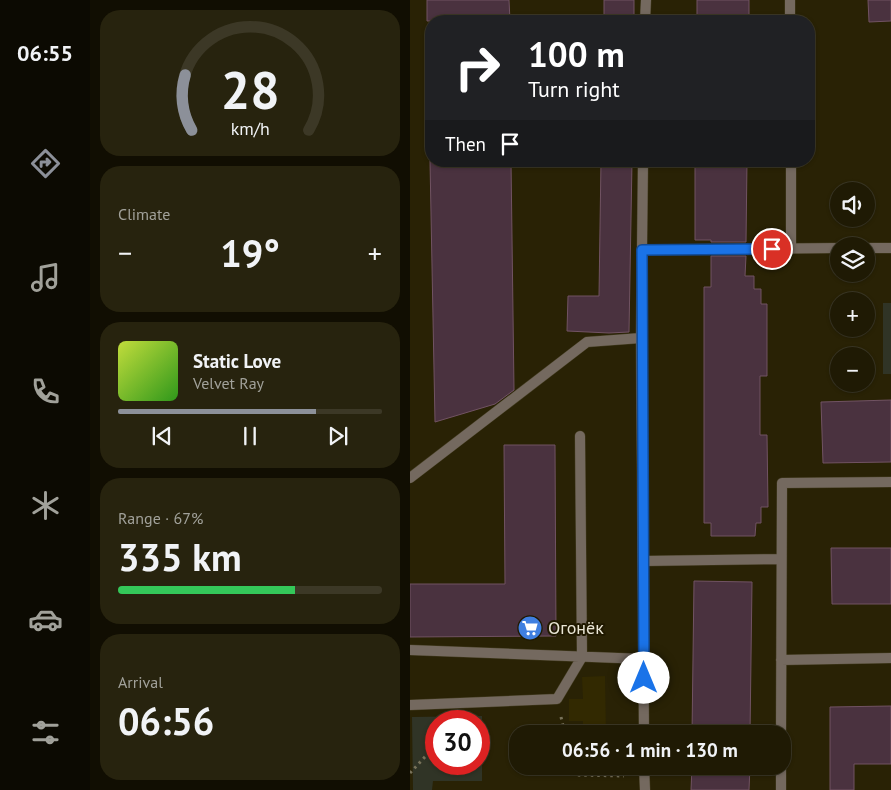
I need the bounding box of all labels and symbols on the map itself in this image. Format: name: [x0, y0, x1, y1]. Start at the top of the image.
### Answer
pin: [751, 228, 793, 270]
supermarket icon: Огонёк: [517, 615, 543, 641]
place label: Огонёк: [548, 616, 604, 639]
position arrow: [617, 651, 669, 703]
speed limit sign: 30: [425, 710, 490, 775]

